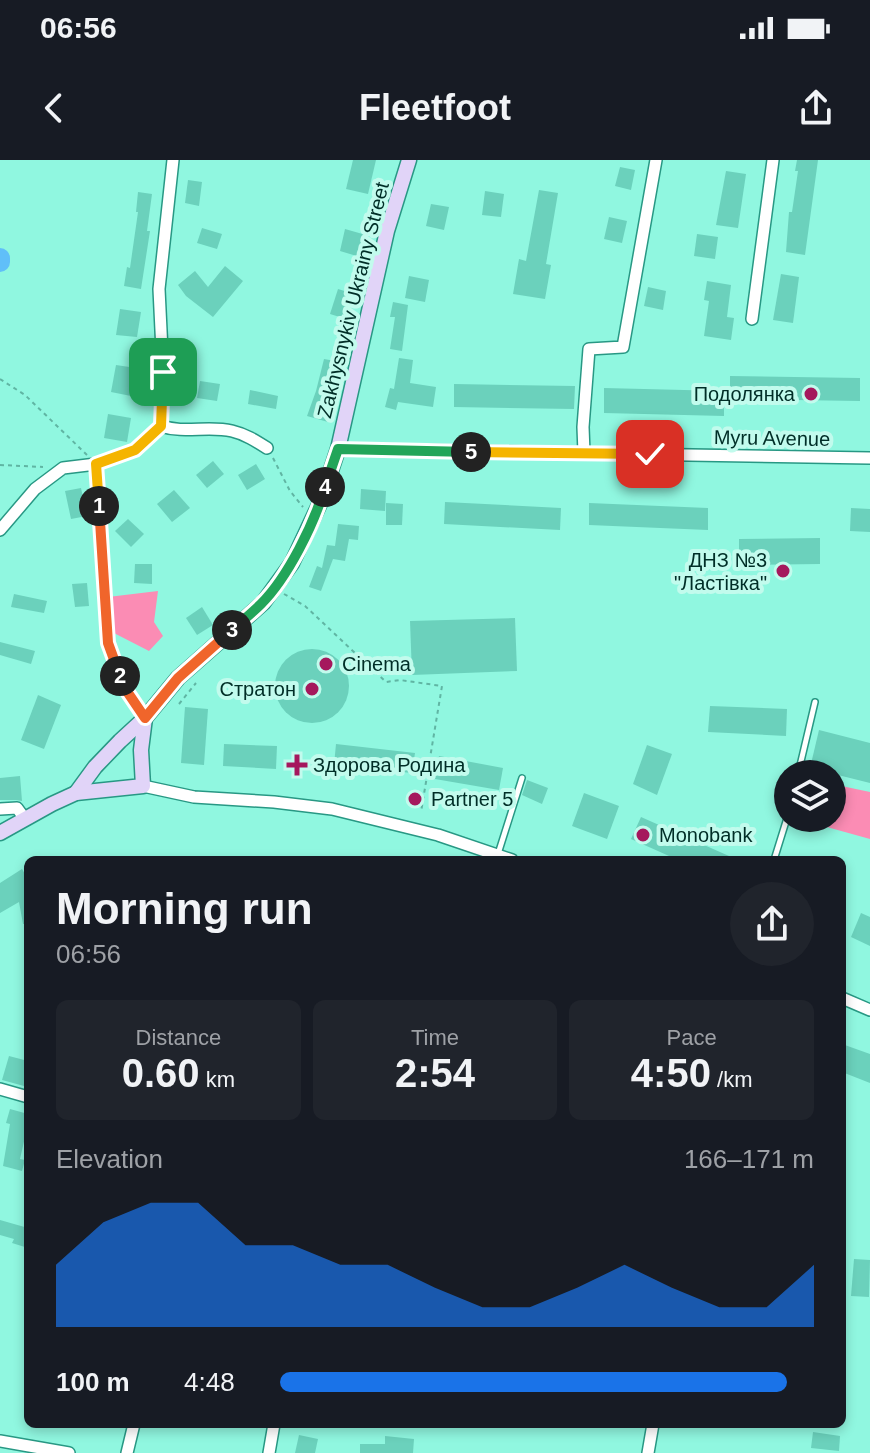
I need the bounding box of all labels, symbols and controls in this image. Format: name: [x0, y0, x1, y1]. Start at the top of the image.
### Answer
text: 06:56: [40, 11, 117, 44]
icon: back: [32, 86, 76, 130]
icon: share: [794, 86, 838, 130]
text: Fleetfoot: [359, 87, 511, 128]
street label: Zakhysnykiv Ukrainy Street: [313, 179, 393, 420]
pin: [129, 338, 197, 406]
icon: arrive: [141, 350, 185, 394]
place label: Подолянка: [694, 383, 796, 405]
marker: Подолянка: [802, 385, 820, 403]
pin: [616, 420, 684, 488]
street label: Myru Avenue: [714, 426, 830, 450]
pin: 5: [451, 432, 491, 472]
icon: check: [628, 432, 672, 476]
text: 5: [465, 439, 477, 464]
pin: 4: [305, 467, 345, 507]
text: 4: [319, 474, 331, 499]
pin: 1: [79, 486, 119, 526]
text: 1: [93, 493, 105, 518]
place label: ДНЗ №3 "Ластівка": [674, 549, 767, 594]
marker: ДНЗ №3 "Ластівка": [774, 562, 792, 580]
pin: 3: [212, 610, 252, 650]
text: 3: [226, 617, 238, 642]
place label: Cinema: [342, 653, 412, 675]
marker: Cinema: [317, 655, 335, 673]
pin: 2: [100, 656, 140, 696]
text: 2: [114, 663, 126, 688]
place label: Стратон: [219, 678, 296, 700]
marker: Стратон: [303, 680, 321, 698]
place label: Здорова Родина: [313, 754, 466, 776]
marker: Здорова Родина: [288, 756, 306, 774]
map controls: [774, 760, 846, 832]
button: layers: [774, 760, 846, 832]
place label: Partner 5: [431, 788, 513, 810]
marker: Partner 5: [406, 790, 424, 808]
place label: Monobank: [659, 824, 753, 846]
marker: Monobank: [634, 826, 652, 844]
button: share: [730, 882, 814, 966]
text: Morning run: [56, 884, 313, 933]
text: 06:56: [56, 939, 121, 969]
text: Distance: [136, 1025, 221, 1050]
text: Time: [411, 1025, 459, 1050]
text: Pace: [667, 1025, 717, 1050]
text: 0.60: [122, 1051, 200, 1095]
text: 2:54: [395, 1051, 475, 1095]
text: 4:50: [631, 1051, 711, 1095]
text: km: [200, 1067, 235, 1092]
text: /km: [711, 1067, 752, 1092]
text: Elevation: [56, 1144, 163, 1174]
text: 166–171 m: [684, 1144, 814, 1174]
text: 100 m: [56, 1367, 130, 1397]
text: 4:48: [184, 1367, 235, 1397]

